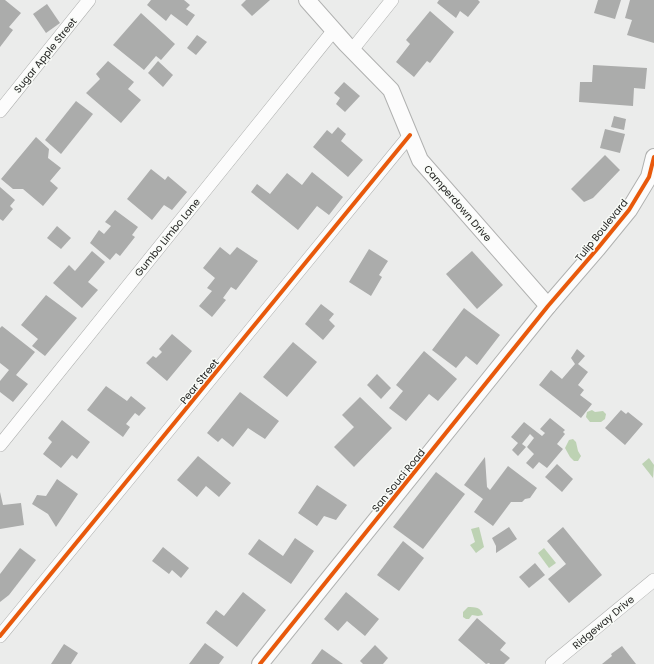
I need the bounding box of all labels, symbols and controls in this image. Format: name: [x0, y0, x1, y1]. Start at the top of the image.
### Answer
street label: Sugar Apple Street: [10, 14, 81, 96]
street label: Camperdown Drive: [420, 162, 495, 245]
street label: Gumbo Limbo Lane: [131, 195, 204, 280]
street label: Tulip Boulevard: [571, 196, 631, 265]
street label: Pear Street: [176, 355, 223, 407]
street label: San Souci Road: [368, 445, 429, 515]
street label: Ridgeway Drive: [569, 592, 637, 653]

